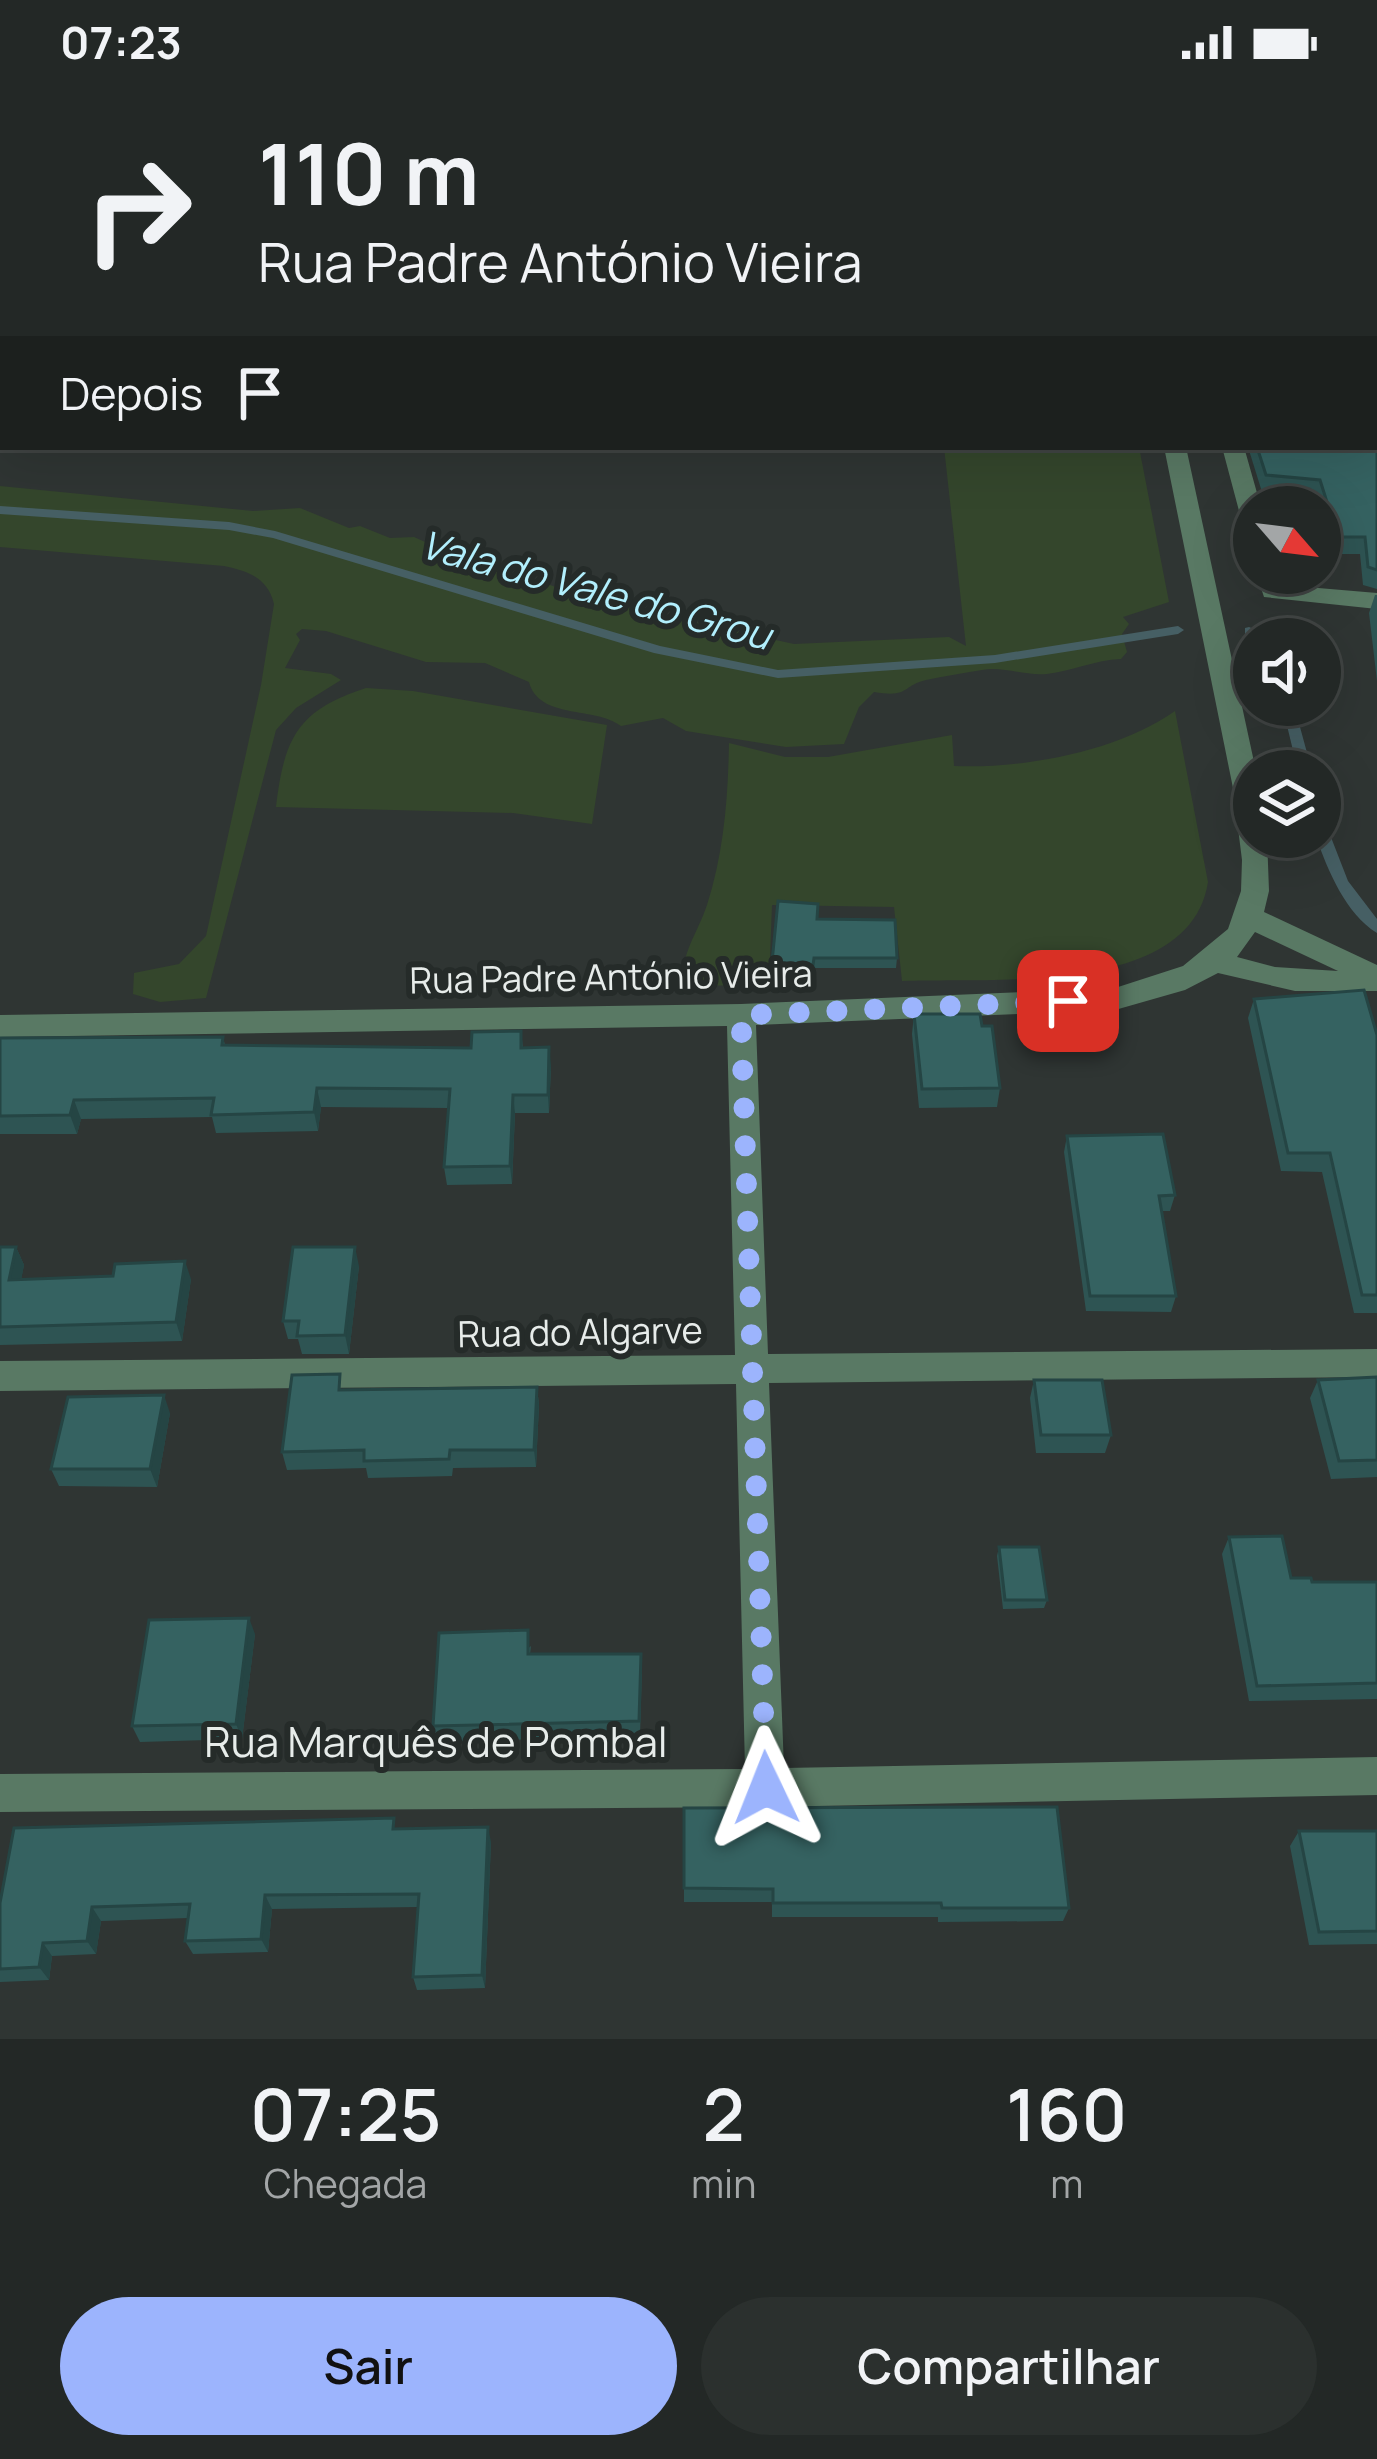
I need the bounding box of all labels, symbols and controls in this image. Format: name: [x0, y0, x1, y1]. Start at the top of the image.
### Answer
text: 07:23: [60, 11, 182, 73]
text: 110 m: [258, 115, 479, 230]
icon: right: [60, 132, 216, 288]
text: Rua Padre António Vieira: [258, 224, 862, 298]
icon: arrive: [227, 360, 293, 426]
text: Depois: [60, 362, 203, 424]
north arrow: [1233, 486, 1341, 594]
map controls: [1233, 486, 1341, 858]
water label: Vala do Vale do Grou: [415, 516, 780, 662]
button: sound: [1233, 618, 1341, 726]
button: layers: [1233, 750, 1341, 858]
street label: Rua Padre António Vieira: [409, 948, 813, 1005]
pin: [1017, 950, 1119, 1052]
icon: arrive: [1035, 968, 1101, 1034]
street label: Rua do Algarve: [457, 1305, 703, 1358]
street label: Rua Marquês de Pombal: [204, 1712, 668, 1770]
position arrow: [703, 1725, 829, 1851]
text: 07:25: [250, 2064, 441, 2163]
text: 2: [703, 2064, 745, 2163]
text: 160: [1006, 2064, 1127, 2163]
text: Chegada: [264, 2156, 427, 2210]
text: min: [691, 2156, 756, 2210]
text: m: [1050, 2156, 1083, 2210]
button: Sair: [60, 2297, 677, 2435]
button: Compartilhar: [701, 2297, 1317, 2435]

